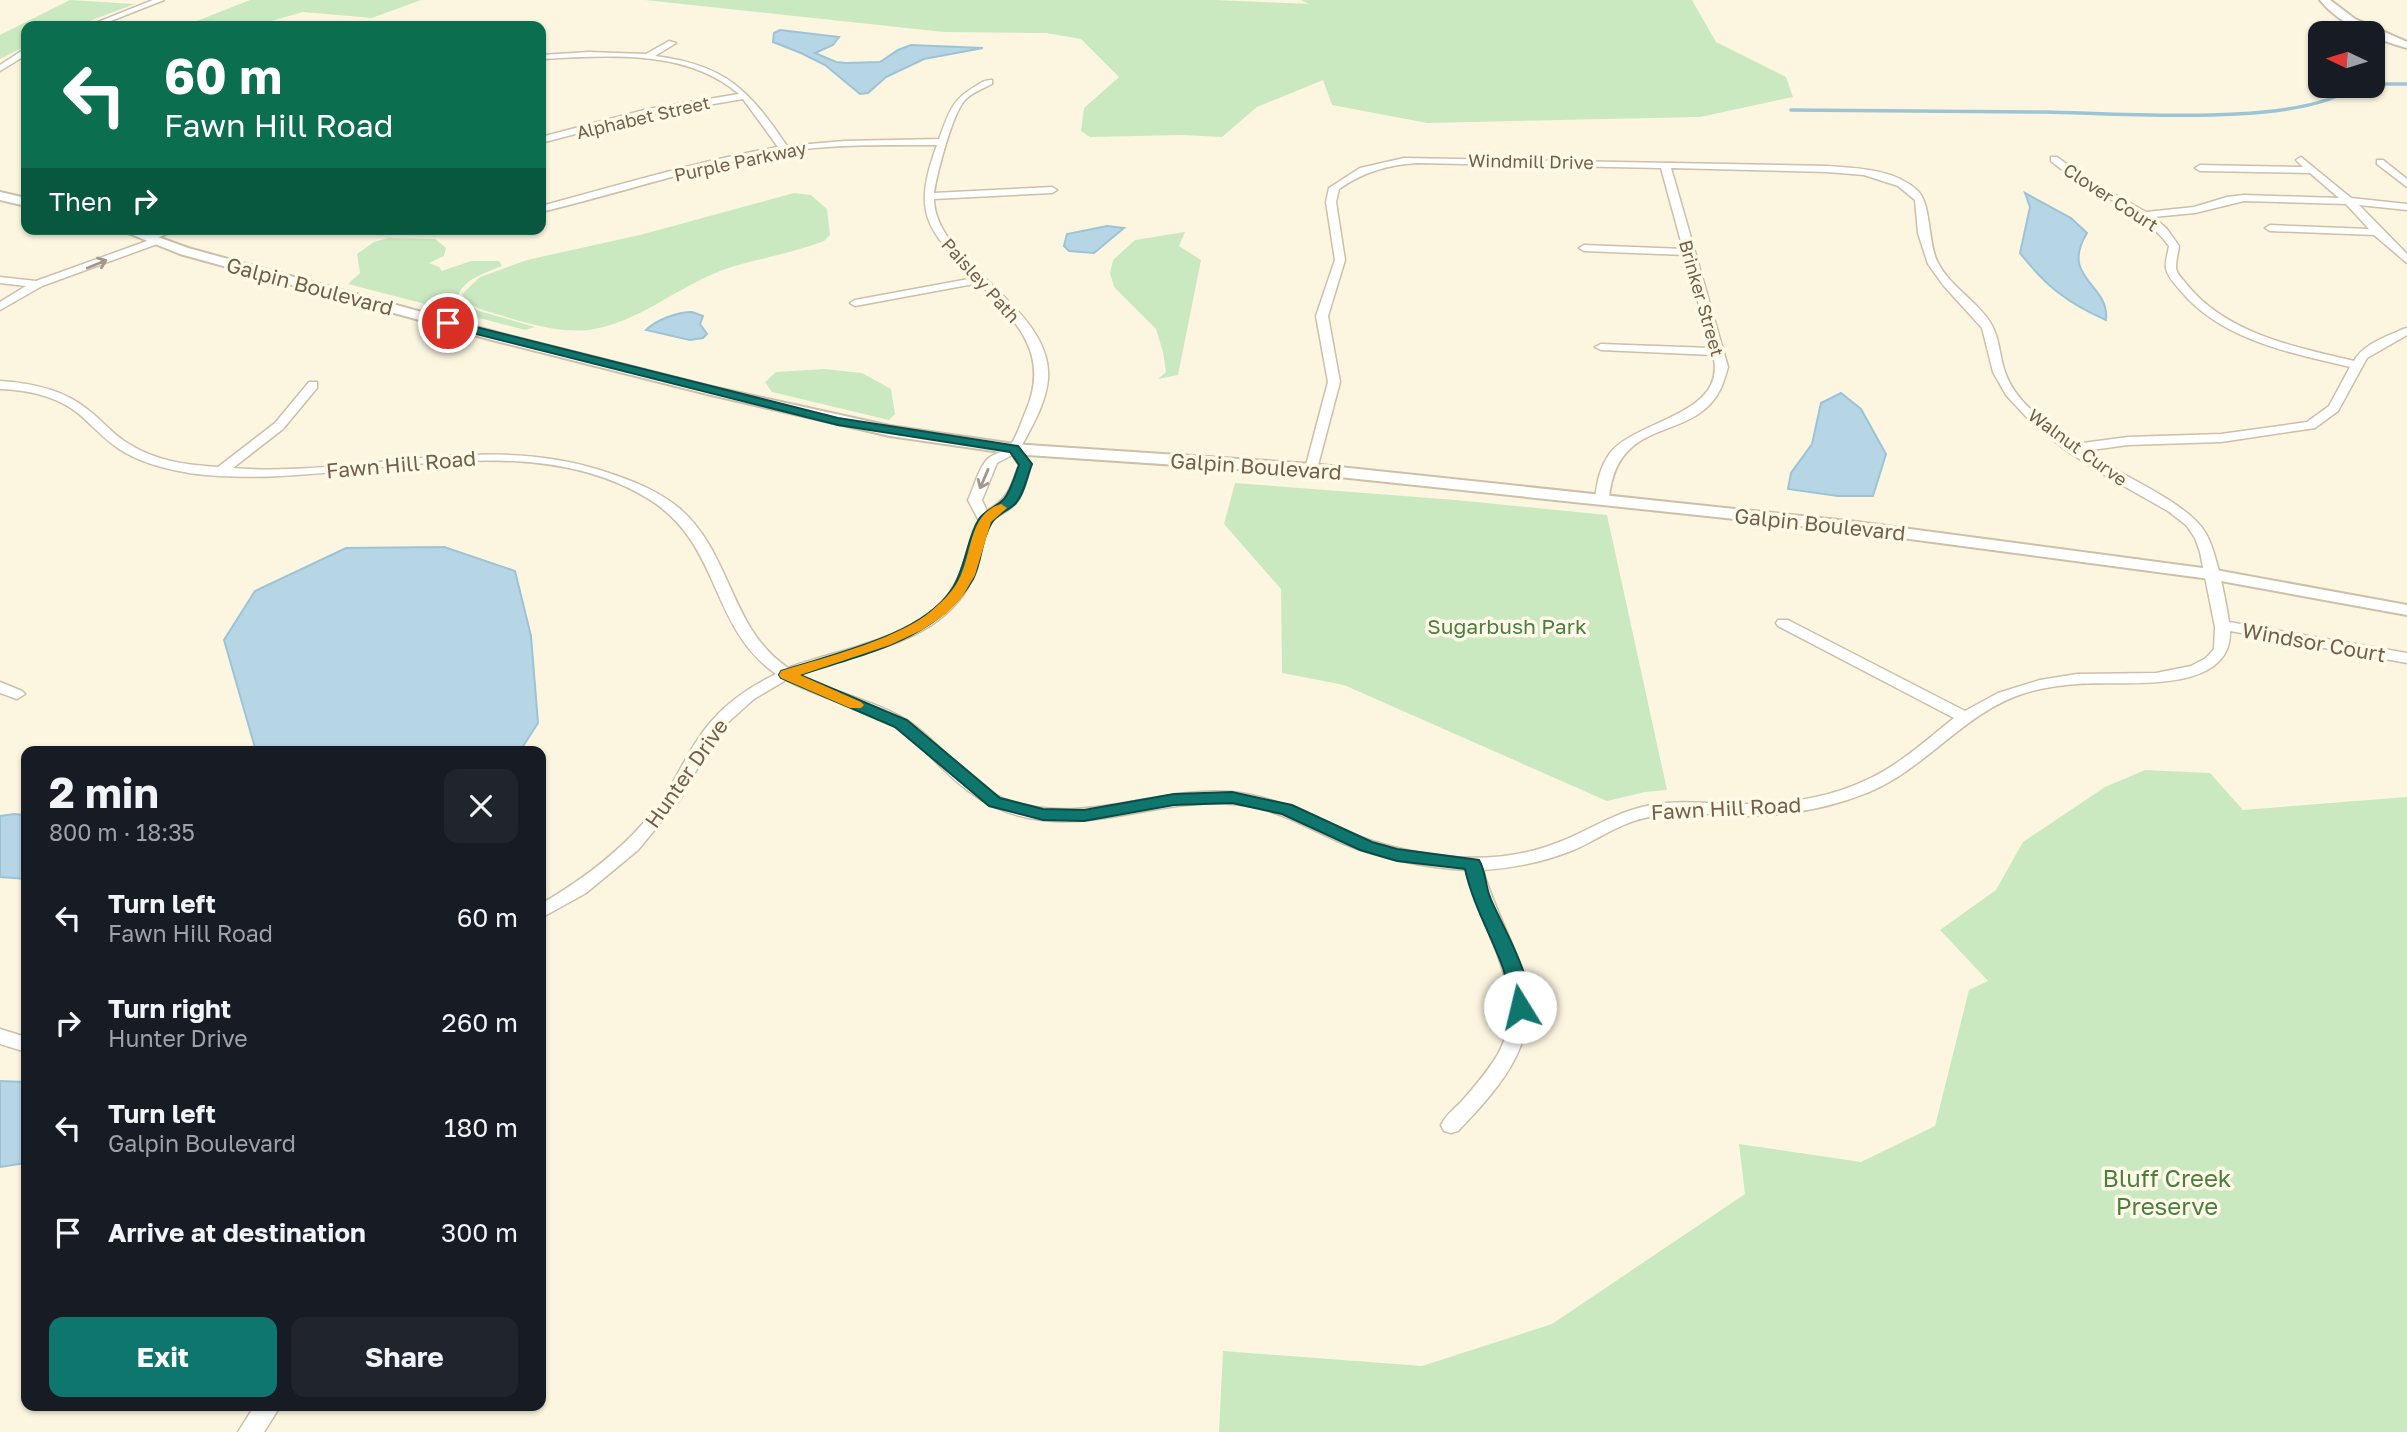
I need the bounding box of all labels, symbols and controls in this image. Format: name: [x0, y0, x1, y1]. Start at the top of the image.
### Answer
north arrow: [2308, 21, 2385, 98]
map controls: [2308, 21, 2385, 98]
text: 60 m: [164, 46, 282, 105]
icon: left: [49, 49, 140, 140]
street label: Alphabet Street: [574, 91, 712, 143]
text: Fawn Hill Road: [164, 106, 394, 144]
street label: Purple Parkway: [672, 136, 808, 186]
street label: Windmill Drive: [1468, 149, 1594, 173]
street label: Clover Court: [2060, 158, 2162, 236]
icon: right: [126, 182, 164, 220]
text: Then: [49, 186, 112, 217]
street label: Paisley Path: [937, 233, 1025, 327]
street label: Brinker Street: [1675, 237, 1729, 359]
street label: Galpin Boulevard: [224, 251, 396, 321]
one-way arrow: [85, 256, 107, 269]
pin: [418, 293, 478, 353]
icon: arrive: [429, 304, 467, 342]
street label: Walnut Curve: [2024, 404, 2132, 490]
street label: Fawn Hill Road: [325, 444, 477, 484]
street label: Galpin Boulevard: [1169, 447, 1343, 485]
one-way arrow: [977, 468, 990, 490]
street label: Galpin Boulevard: [1733, 502, 1907, 546]
park label: Sugarbush Park: [1427, 613, 1587, 639]
street label: Windsor Court: [2240, 617, 2388, 667]
street label: Hunter Drive: [639, 713, 733, 833]
text: 2 min: [49, 767, 159, 817]
button: close: [444, 769, 518, 843]
street label: Fawn Hill Road: [1650, 791, 1802, 825]
text: 800 m · 18:35: [49, 818, 195, 846]
text: Turn left: [108, 888, 216, 919]
icon: left: [49, 899, 87, 937]
text: 60 m: [457, 902, 518, 933]
text: Fawn Hill Road: [108, 919, 273, 947]
position arrow: [1483, 970, 1557, 1044]
text: Turn right: [108, 993, 231, 1024]
icon: right: [49, 1004, 87, 1042]
text: 260 m: [442, 1007, 518, 1038]
text: Hunter Drive: [108, 1024, 248, 1052]
text: Turn left: [108, 1098, 216, 1129]
icon: left: [49, 1109, 87, 1147]
text: 180 m: [444, 1112, 518, 1143]
text: Galpin Boulevard: [108, 1129, 296, 1157]
park label: Bluff Creek Preserve: [2103, 1163, 2231, 1220]
icon: arrive: [49, 1214, 87, 1252]
text: Arrive at destination: [108, 1217, 366, 1248]
text: 300 m: [441, 1217, 518, 1248]
button: Exit: [49, 1317, 277, 1397]
button: Share: [291, 1317, 518, 1397]

